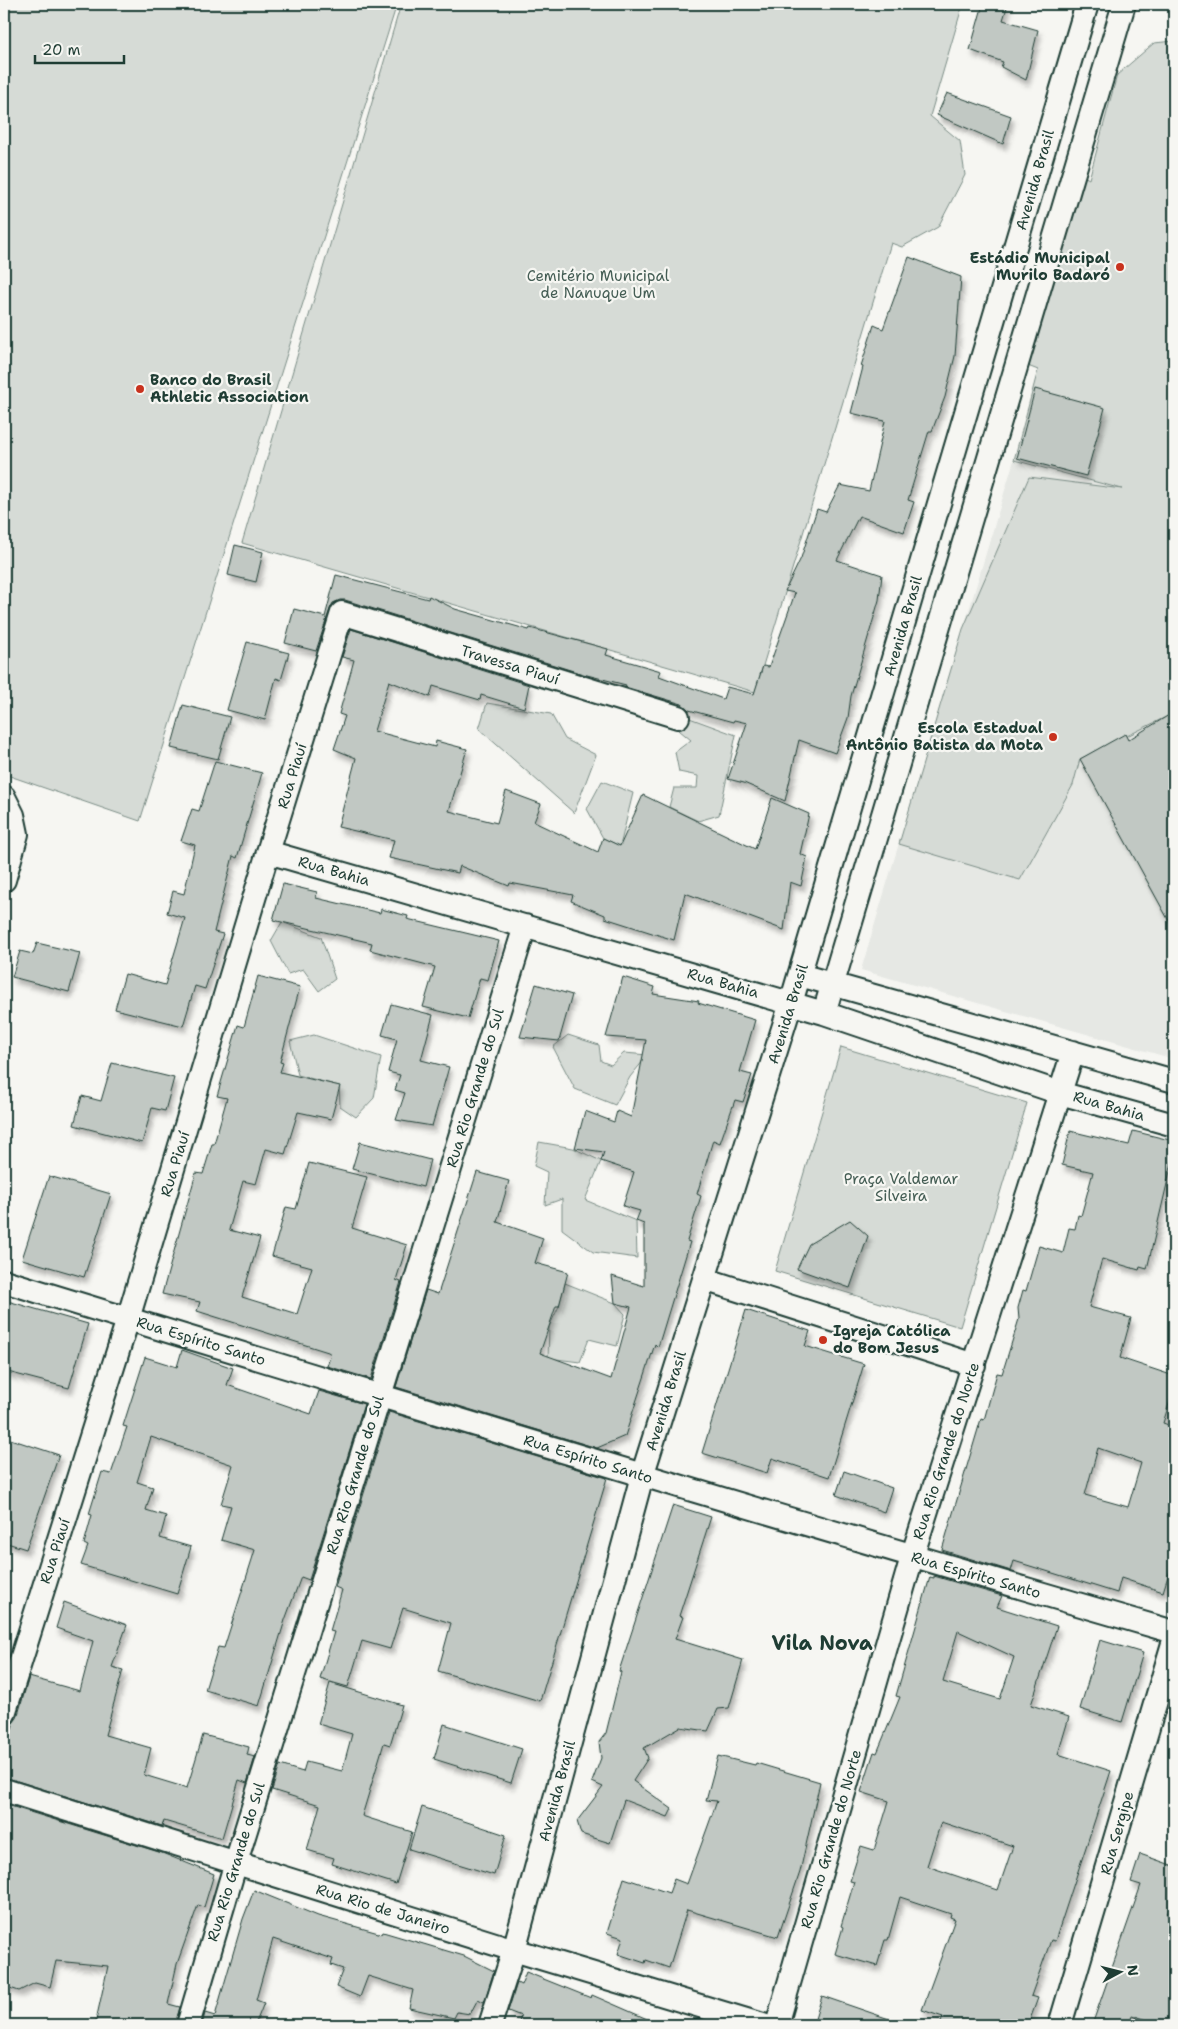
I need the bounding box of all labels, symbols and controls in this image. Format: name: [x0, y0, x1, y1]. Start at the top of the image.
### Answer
scale bar: [35, 32, 124, 64]
text: 20 m: [42, 40, 81, 60]
street label: Avenida Brasil: [1011, 127, 1059, 233]
place label: Estádio Municipal Murilo Badaró: [969, 248, 1110, 285]
marker: Estádio Municipal Murilo Badaró: [1114, 261, 1126, 273]
park label: Cemitério Municipal de Nanuque Um: [527, 266, 670, 303]
place label: Banco do Brasil Athletic Association: [150, 370, 309, 407]
marker: Banco do Brasil Athletic Association: [134, 383, 146, 395]
street label: Avenida Brasil: [879, 573, 927, 679]
street label: Travessa Piauí: [458, 641, 562, 690]
place label: Escola Estadual Antônio Batista da Mota: [846, 718, 1044, 755]
marker: Escola Estadual Antônio Batista da Mota: [1047, 731, 1059, 743]
street label: Rua Piauí: [273, 740, 312, 811]
street label: Rua Bahia: [296, 851, 373, 891]
street label: Avenida Brasil: [763, 961, 813, 1067]
street label: Rua Bahia: [685, 963, 762, 1003]
street label: Rua Rio Grande do Sul: [441, 1006, 509, 1170]
street label: Rua Bahia: [1071, 1086, 1148, 1126]
street label: Rua Piauí: [156, 1128, 195, 1199]
park label: Praça Valdemar Silveira: [844, 1169, 958, 1206]
street label: Rua Espírito Santo: [134, 1312, 268, 1370]
place label: Igreja Católica do Bom Jesus: [833, 1321, 951, 1358]
marker: Igreja Católica do Bom Jesus: [817, 1334, 829, 1346]
street label: Avenida Brasil: [641, 1348, 691, 1454]
street label: Rua Rio Grande do Norte: [908, 1360, 984, 1542]
street label: Rua Rio Grande do Sul: [321, 1393, 389, 1557]
street label: Rua Espírito Santo: [521, 1430, 655, 1488]
street label: Rua Piauí: [35, 1515, 75, 1586]
street label: Rua Espírito Santo: [909, 1547, 1043, 1603]
district label: Vila Nova: [771, 1630, 873, 1656]
street label: Avenida Brasil: [534, 1738, 580, 1844]
street label: Rua Rio Grande do Norte: [796, 1747, 866, 1931]
street label: Rua Rio Grande do Sul: [202, 1780, 270, 1944]
street label: Rua Sergipe: [1096, 1789, 1138, 1877]
street label: Rua Rio de Janeiro: [313, 1879, 453, 1939]
north arrow: [1096, 1946, 1146, 1996]
text: N: [1123, 1964, 1143, 1977]

